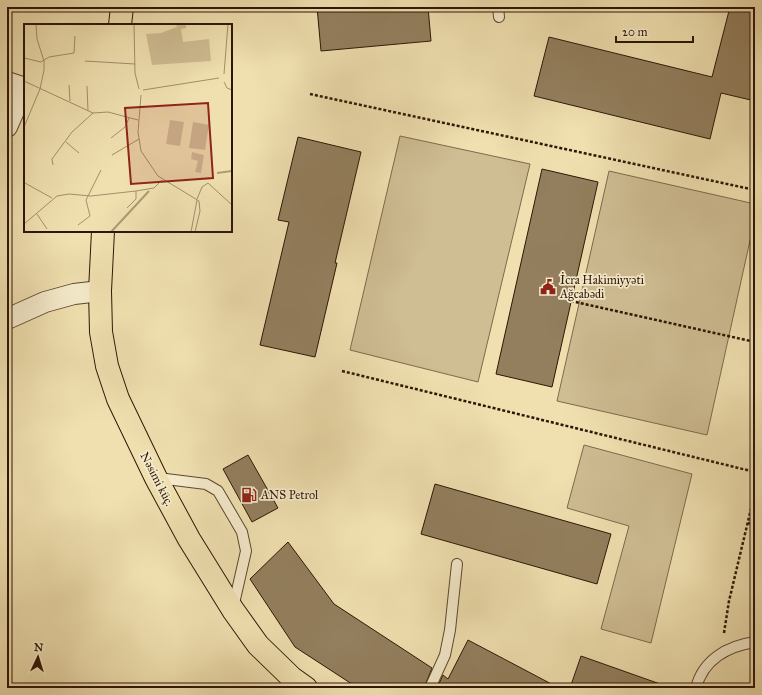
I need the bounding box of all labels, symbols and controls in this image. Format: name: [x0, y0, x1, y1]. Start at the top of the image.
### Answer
scale bar: [616, 18, 693, 44]
inset map: [24, 24, 232, 232]
text: 20 m: [622, 25, 648, 39]
place label: İcra Hakimiyyəti Ağcabədi: [559, 272, 645, 302]
public building icon: İcra Hakimiyyəti Ağcabədi: [539, 278, 557, 296]
street label: Nəsimi küç.: [137, 450, 177, 508]
fuel station icon: ANS Petrol: [240, 486, 258, 504]
place label: ANS Petrol: [260, 488, 319, 502]
north arrow: [18, 637, 58, 677]
text: N: [34, 641, 44, 654]

